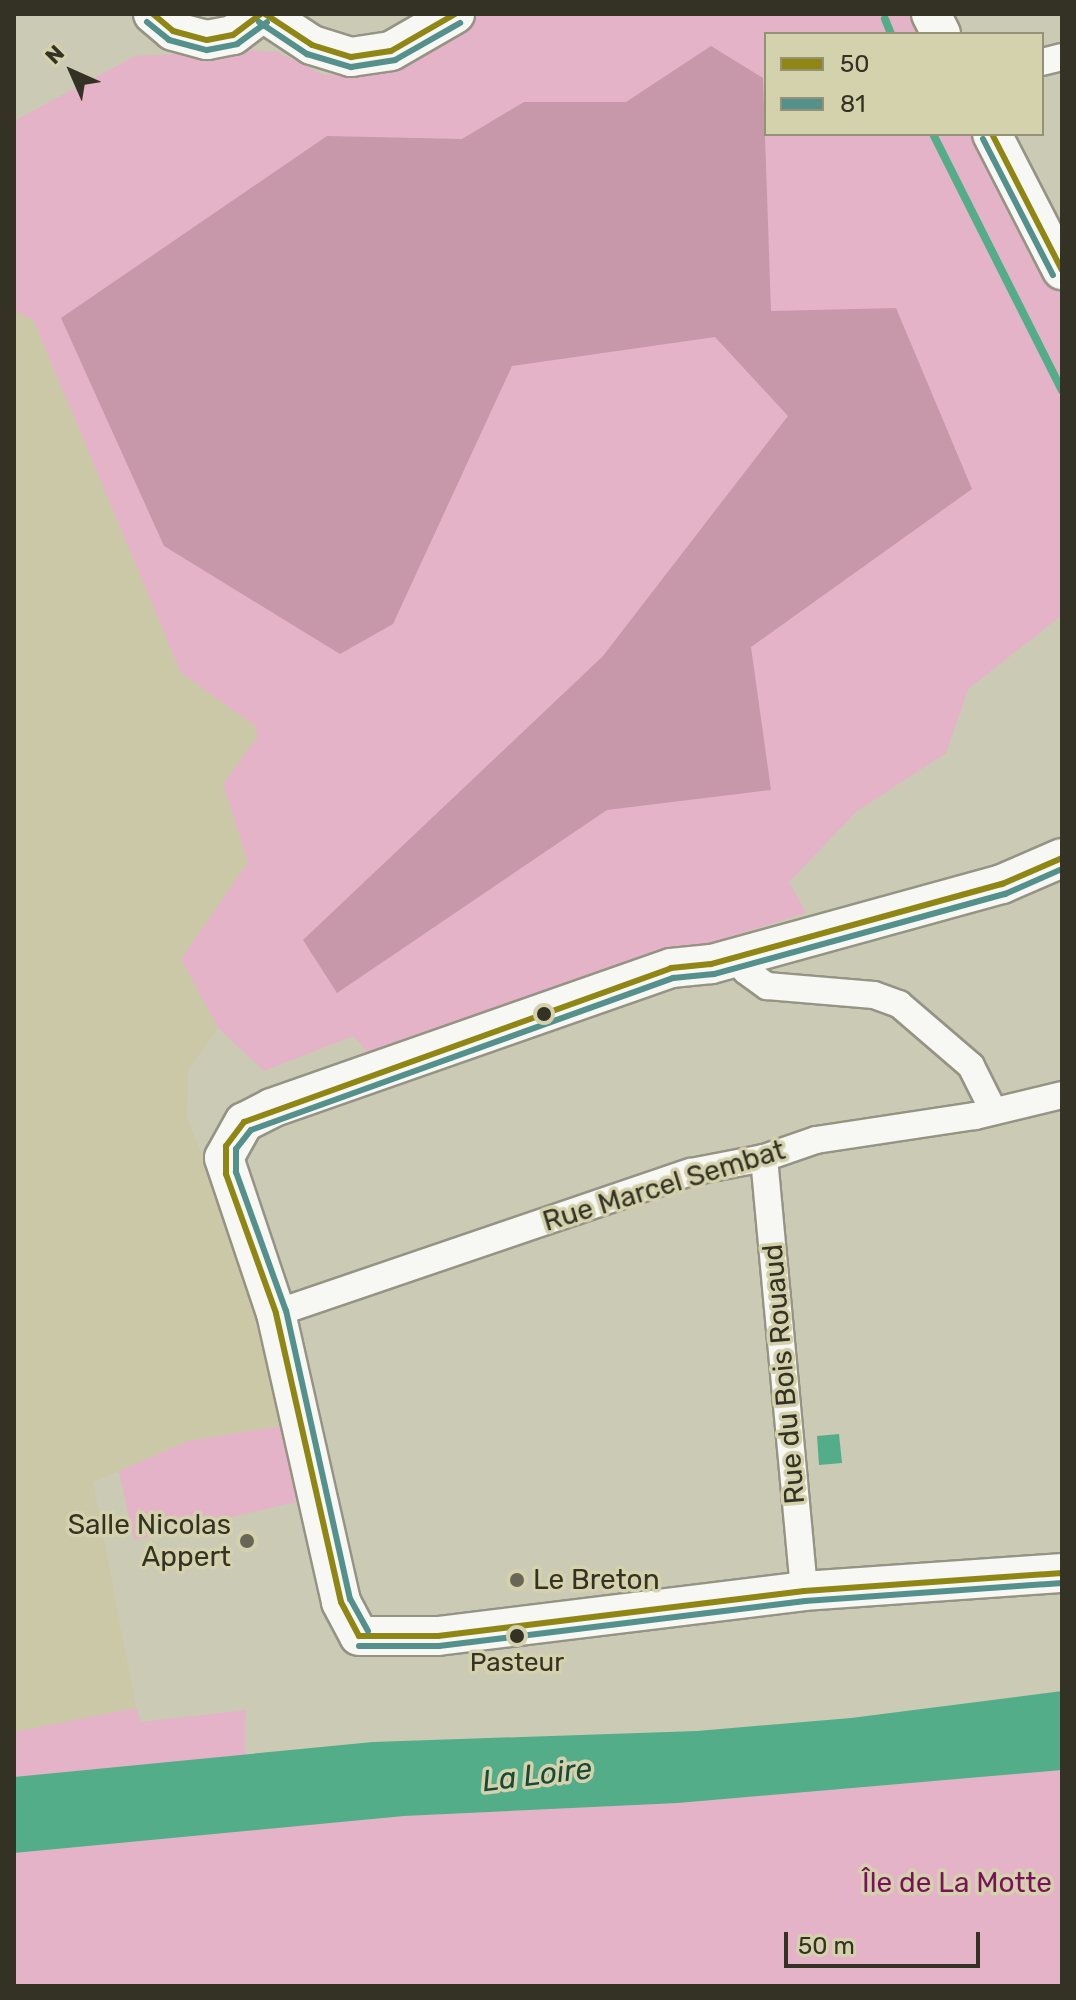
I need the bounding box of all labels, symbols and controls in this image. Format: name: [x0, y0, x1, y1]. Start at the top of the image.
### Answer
north arrow: [32, 32, 112, 112]
legend: [764, 32, 1044, 136]
text: N: [40, 40, 70, 70]
text: 50: [840, 50, 870, 78]
text: 81: [840, 90, 866, 118]
unlabelled marker: [536, 1006, 552, 1022]
street label: Rue Marcel Sembat: [539, 1133, 789, 1239]
street label: Rue du Bois Rouaud: [756, 1243, 812, 1505]
place label: Salle Nicolas Appert: [68, 1508, 231, 1574]
marker: Salle Nicolas Appert: [238, 1532, 256, 1550]
place label: Le Breton: [533, 1563, 660, 1597]
marker: Le Breton: [508, 1571, 526, 1589]
marker: Pasteur: [509, 1628, 525, 1644]
place label: Pasteur: [470, 1647, 564, 1679]
water label: La Loire: [480, 1750, 594, 1800]
park label: Île de La Motte: [862, 1866, 1052, 1900]
scale bar: [788, 1916, 984, 1966]
text: 50 m: [798, 1932, 855, 1960]

